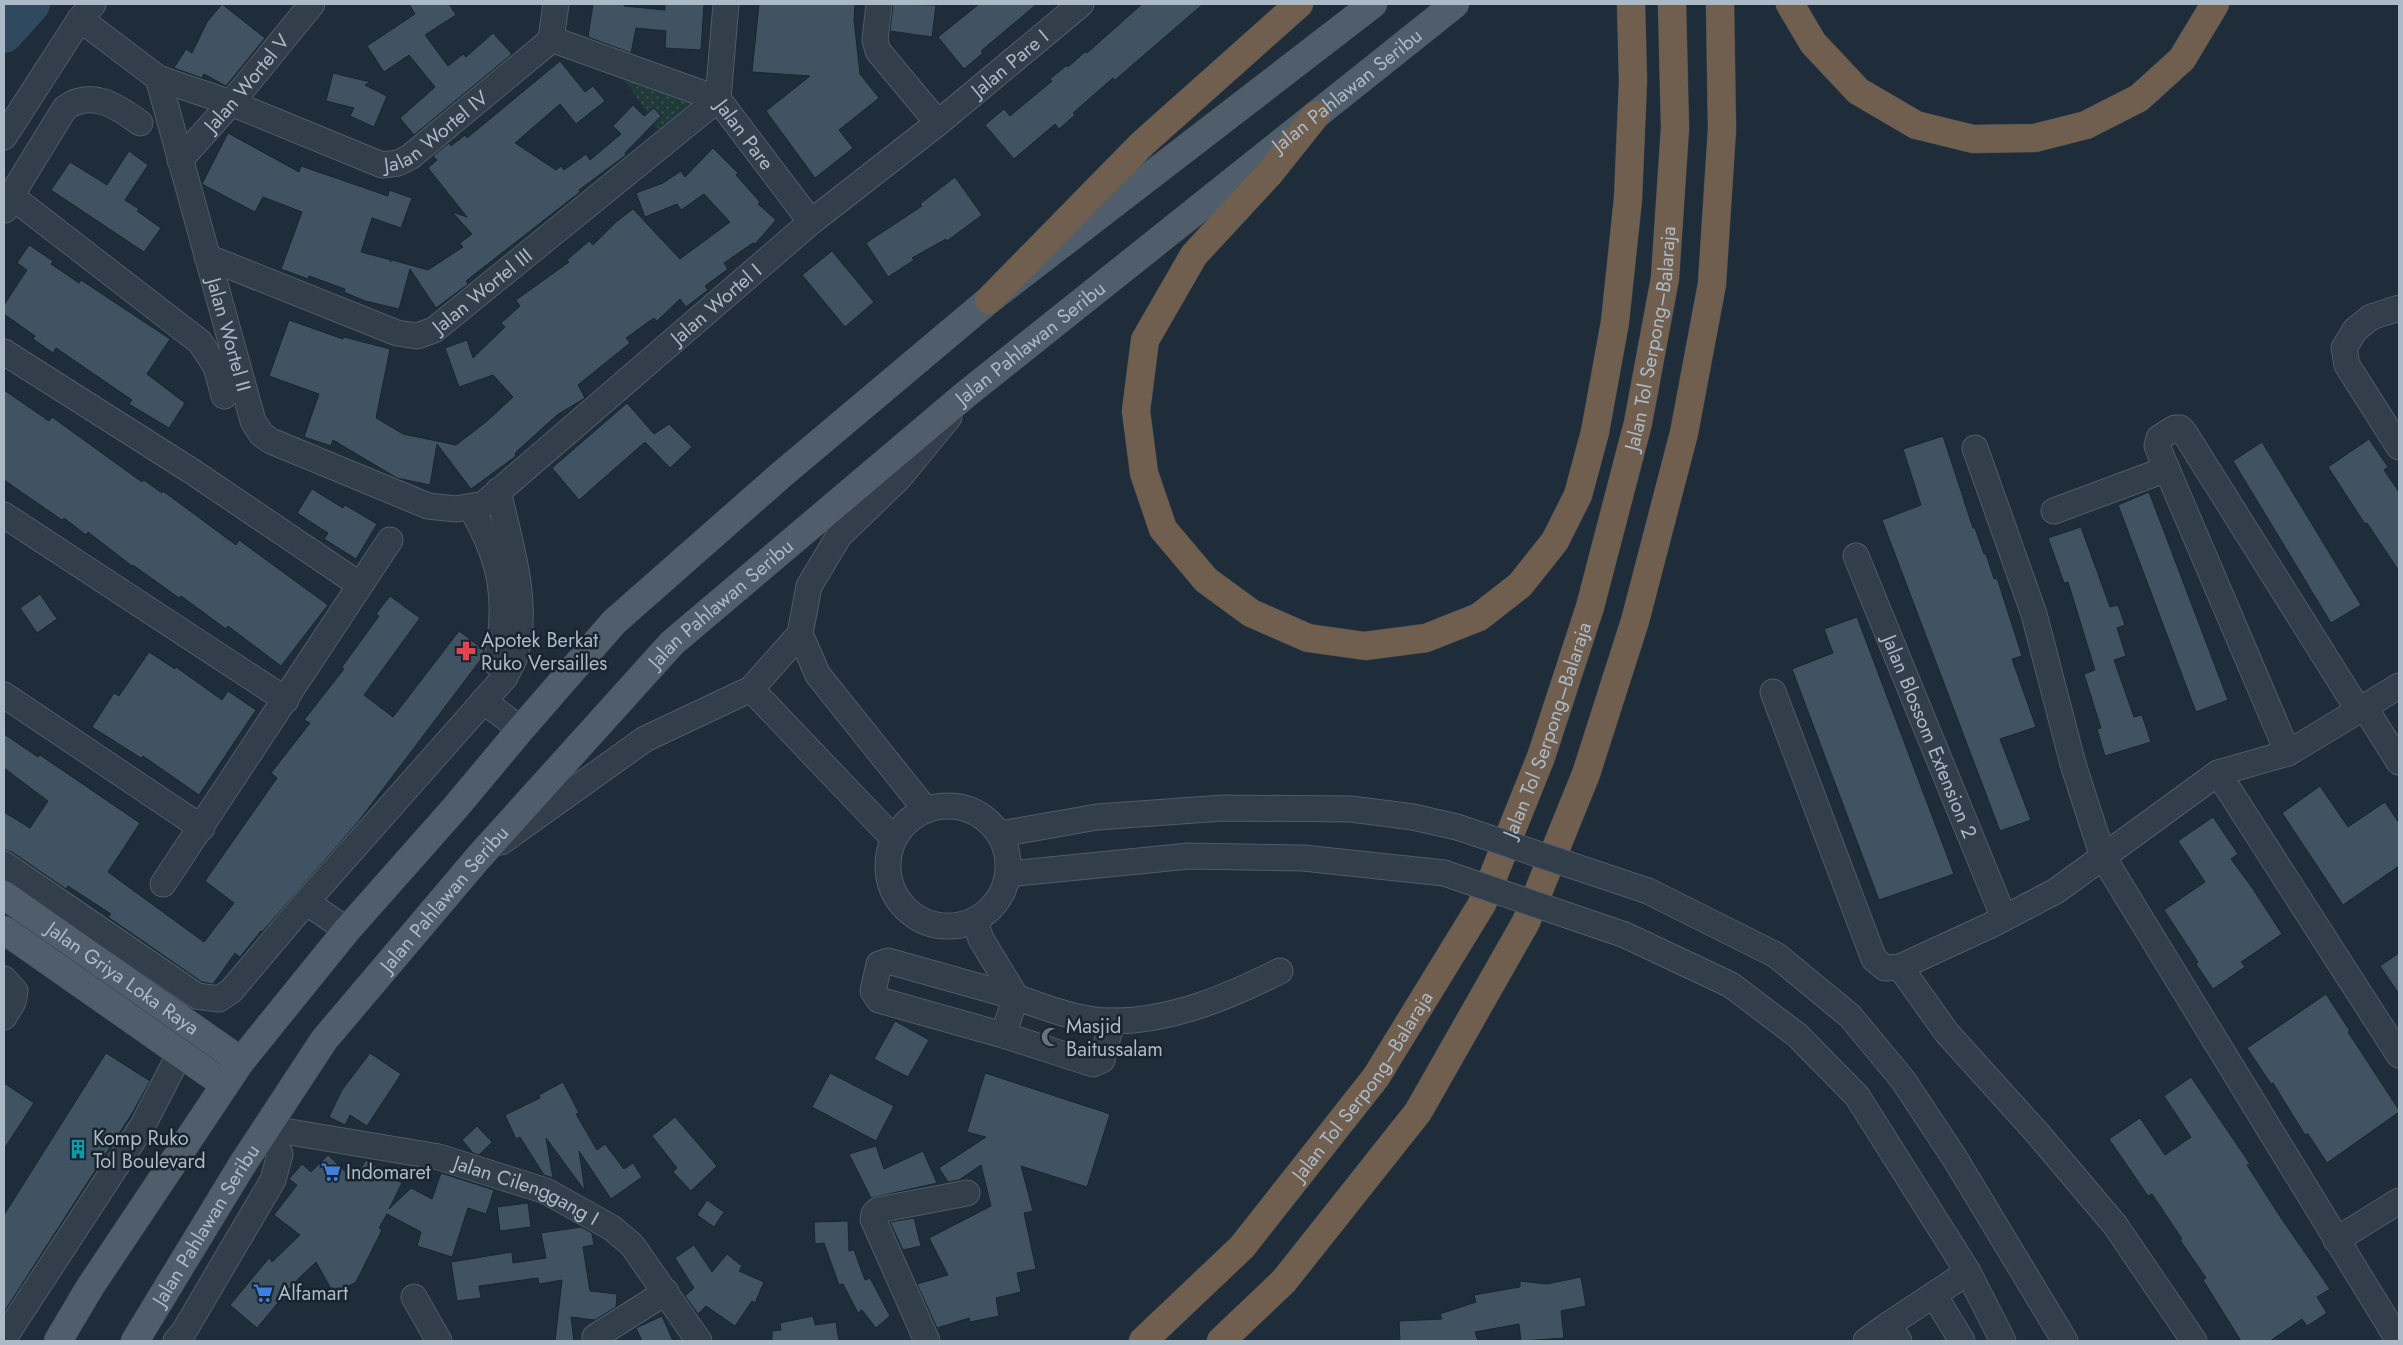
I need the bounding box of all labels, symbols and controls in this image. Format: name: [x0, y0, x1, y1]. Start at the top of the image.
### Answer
street label: Jalan Pahlawan Seribu: [1264, 22, 1429, 161]
street label: Jalan Pare I: [963, 23, 1055, 106]
street label: Jalan Wortel V: [196, 27, 297, 141]
street label: Jalan Wortel IV: [379, 83, 495, 180]
street label: Jalan Pare: [706, 91, 781, 176]
street label: Jalan Tol Serpong–Balaraja: [1617, 225, 1683, 457]
street label: Jalan Wortel III: [424, 242, 539, 343]
street label: Jalan Wortel I: [662, 257, 768, 354]
street label: Jalan Wortel II: [198, 272, 258, 395]
street label: Jalan Pahlawan Seribu: [947, 274, 1112, 414]
street label: Jalan Pahlawan Seribu: [640, 532, 800, 677]
street label: Jalan Tol Serpong–Balaraja: [1495, 618, 1599, 845]
place label: Apotek Berkat Ruko Versailles: [481, 626, 607, 678]
street label: Jalan Blossom Extension 2: [1874, 628, 1984, 843]
pharmacy icon: Apotek Berkat Ruko Versailles: [455, 640, 477, 662]
street label: Jalan Pahlawan Seribu: [372, 819, 516, 981]
street label: Jalan Griya Loka Raya: [38, 913, 205, 1042]
street label: Jalan Tol Serpong–Balaraja: [1283, 986, 1440, 1190]
place label: Masjid Baitussalam: [1066, 1012, 1163, 1064]
mosque icon: Masjid Baitussalam: [1040, 1026, 1062, 1048]
place label: Komp Ruko Tol Boulevard: [93, 1124, 206, 1176]
building icon: Komp Ruko Tol Boulevard: [67, 1138, 89, 1160]
street label: Jalan Pahlawan Seribu: [144, 1139, 267, 1314]
street label: Jalan Cilenggang I: [447, 1148, 604, 1233]
place label: Indomaret: [346, 1158, 431, 1187]
supermarket icon: Indomaret: [320, 1161, 342, 1183]
place label: Alfamart: [278, 1279, 348, 1308]
supermarket icon: Alfamart: [252, 1282, 274, 1304]

